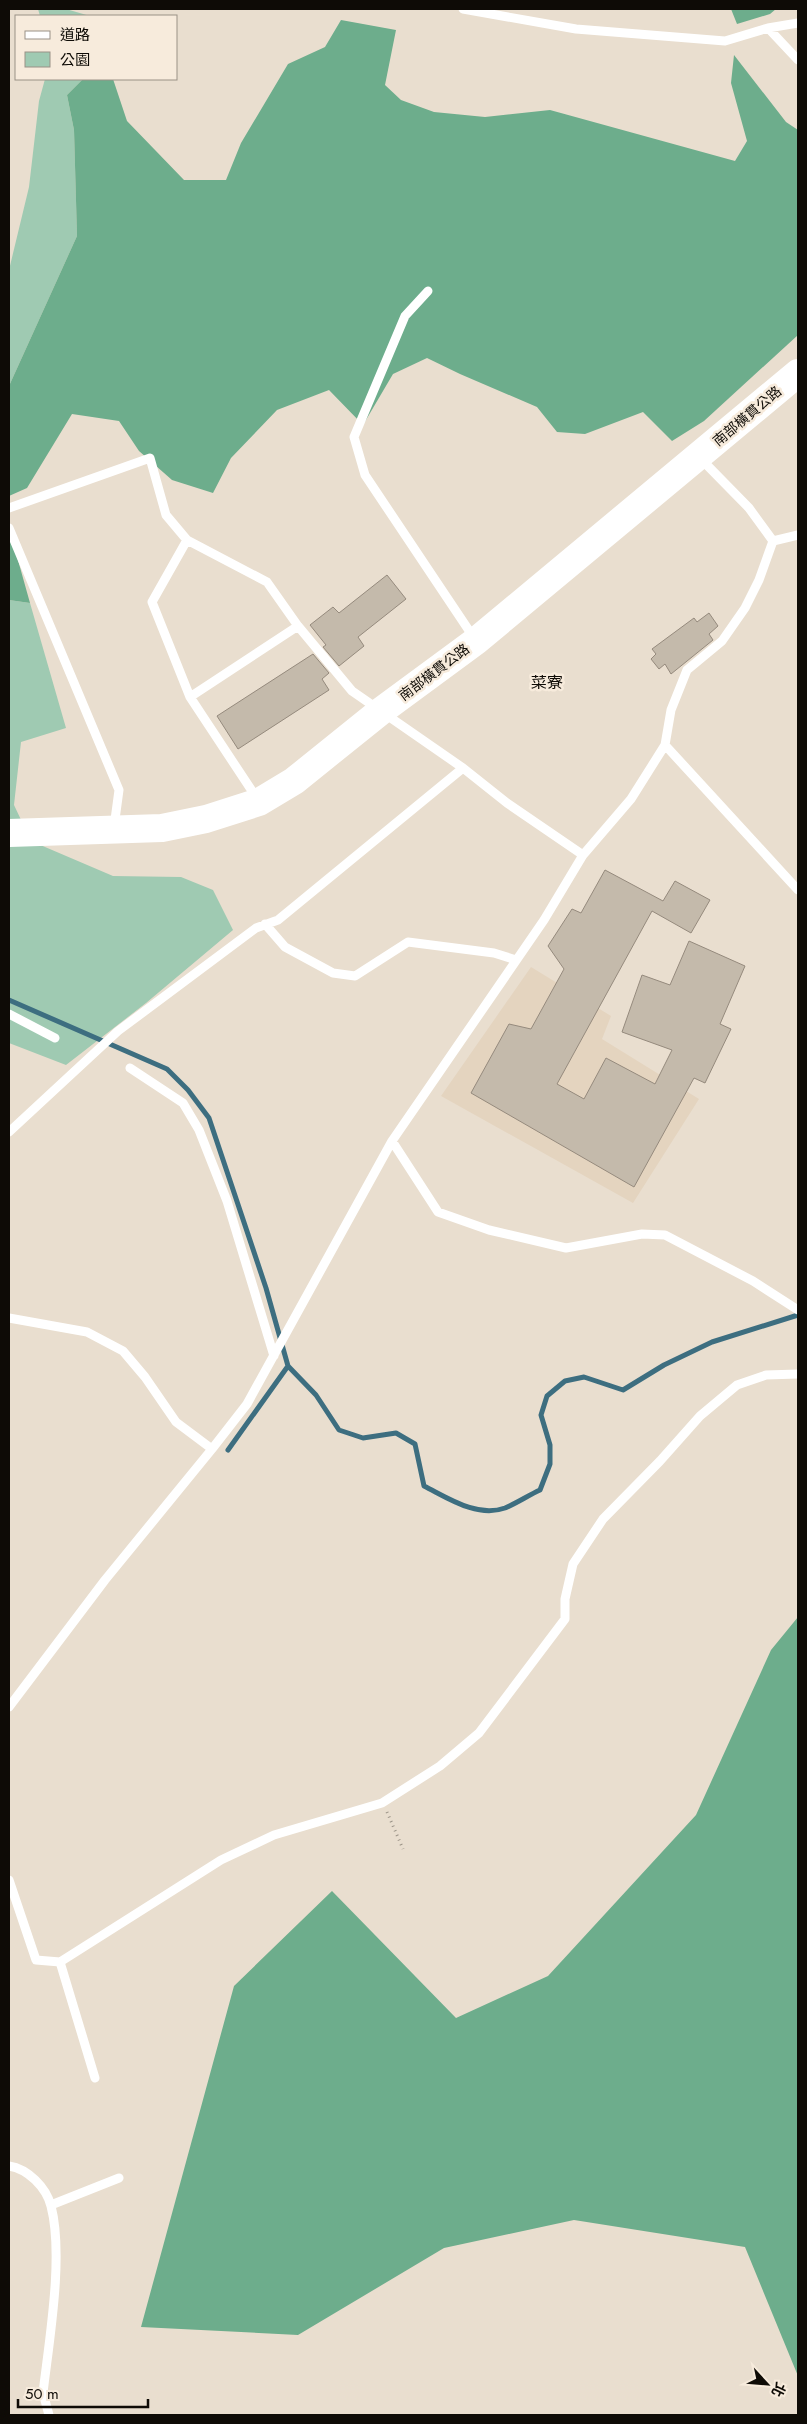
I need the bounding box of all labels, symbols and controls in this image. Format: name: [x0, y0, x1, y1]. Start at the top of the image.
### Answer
legend: [15, 15, 178, 80]
text: 道路: [60, 24, 90, 46]
text: 公園: [60, 49, 90, 71]
street label: 南部橫貫公路: [708, 381, 786, 451]
street label: 南部橫貫公路: [394, 639, 474, 705]
district label: 菜寮: [531, 671, 563, 694]
north arrow: [742, 2359, 792, 2409]
scale bar: [18, 2376, 148, 2408]
text: 北: [767, 2379, 791, 2400]
text: 50 m: [25, 2383, 59, 2405]

